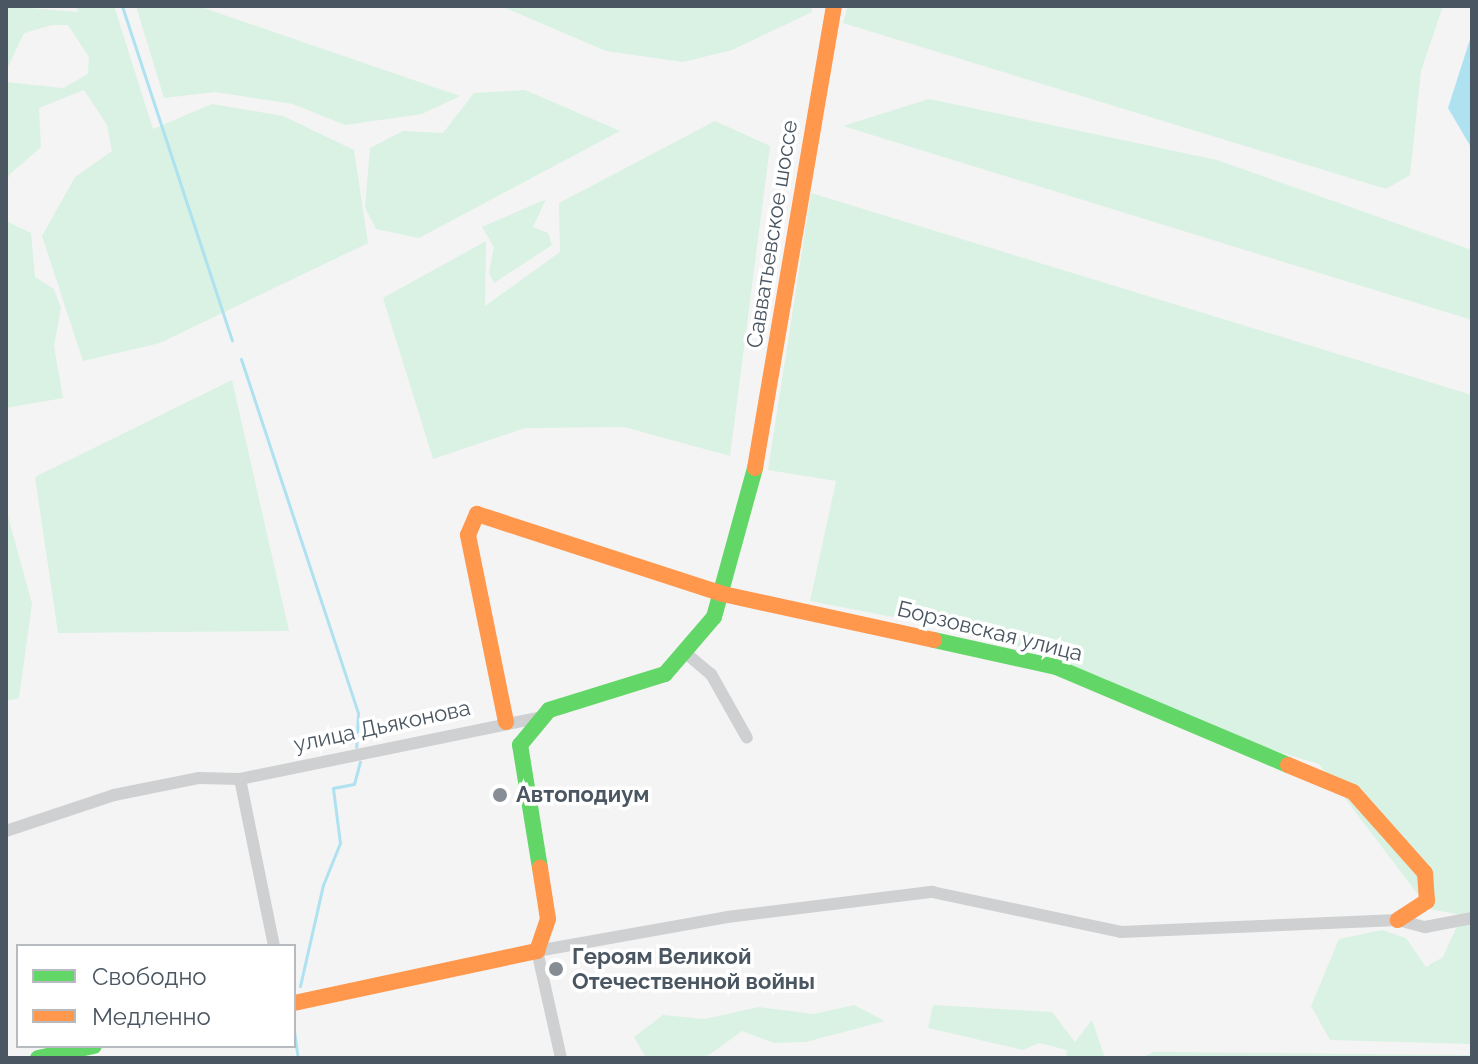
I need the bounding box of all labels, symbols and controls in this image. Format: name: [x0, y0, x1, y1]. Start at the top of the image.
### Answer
street label: Савватьевское шоссе: [741, 118, 803, 350]
street label: Борзовская улица: [894, 595, 1086, 667]
street label: улица Дьяконова: [291, 694, 473, 758]
place label: Автоподиум: [516, 782, 649, 808]
marker: Автоподиум: [491, 786, 509, 804]
place label: Героям Великой Отечественной войны: [572, 943, 815, 994]
legend: [16, 944, 296, 1048]
marker: Героям Великой Отечественной войны: [547, 960, 565, 978]
text: Свободно: [92, 962, 207, 991]
text: Медленно: [92, 1002, 211, 1031]

